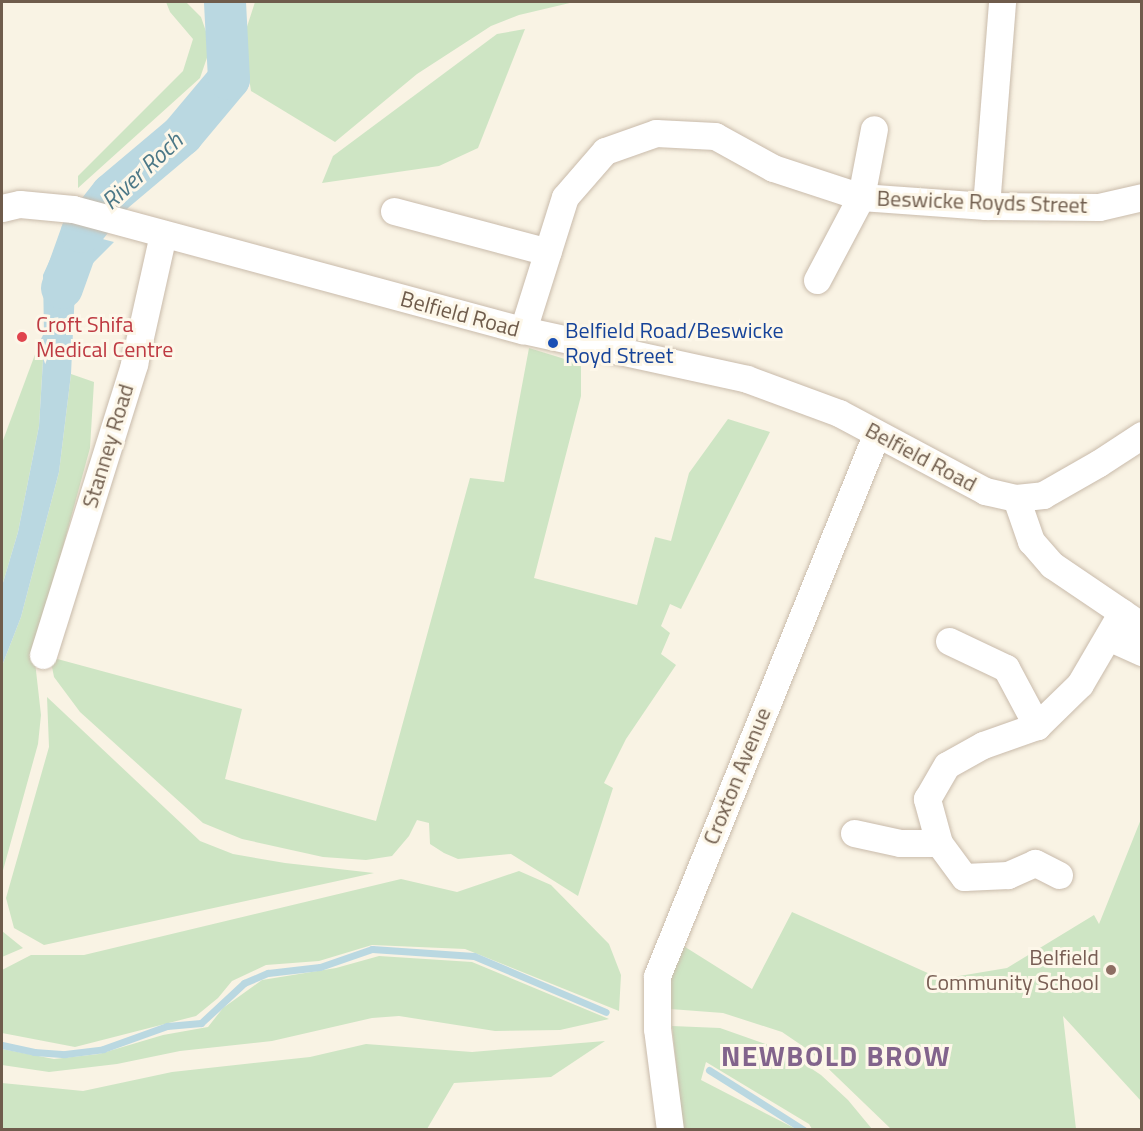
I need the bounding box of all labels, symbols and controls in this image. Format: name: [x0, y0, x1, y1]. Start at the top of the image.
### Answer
water label: River Roch: [96, 126, 188, 216]
street label: Beswicke Royds Street: [876, 185, 1088, 219]
street label: Belfield Road: [398, 285, 522, 343]
place label: Croft Shifa Medical Centre: [36, 311, 173, 362]
place label: Belfield Road/Beswicke Royd Street: [565, 317, 784, 368]
marker: Croft Shifa Medical Centre: [13, 328, 31, 346]
marker: Belfield Road/Beswicke Royd Street: [546, 336, 560, 350]
street label: Stanney Road: [77, 381, 139, 511]
street label: Belfield Road: [861, 417, 981, 497]
street label: Croxton Avenue: [698, 704, 776, 848]
place label: Belfield Community School: [926, 944, 1099, 996]
marker: Belfield Community School: [1104, 963, 1118, 977]
district label: NEWBOLD BROW: [721, 1039, 951, 1073]

